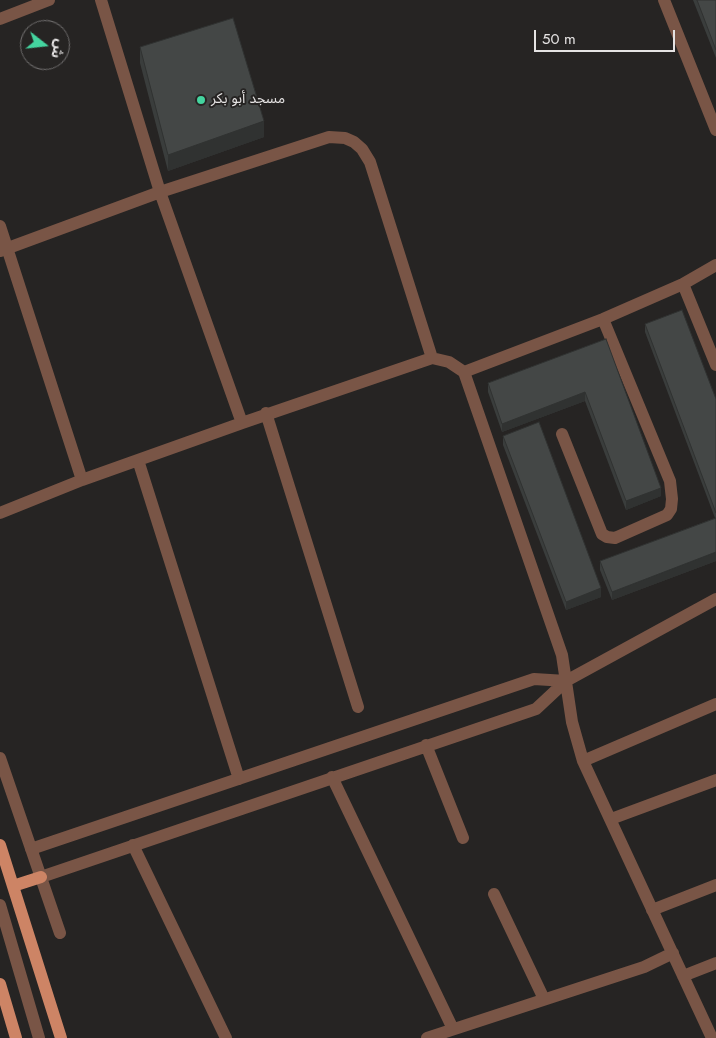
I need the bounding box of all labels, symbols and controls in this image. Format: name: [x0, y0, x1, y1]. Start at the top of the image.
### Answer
north arrow: [20, 20, 70, 70]
scale bar: [536, 20, 677, 52]
text: 50 m: [542, 28, 576, 50]
text: ش: [46, 37, 71, 61]
place label: مسجد أبو بكر: [211, 92, 285, 108]
marker: مسجد أبو بكر: [195, 94, 207, 106]

